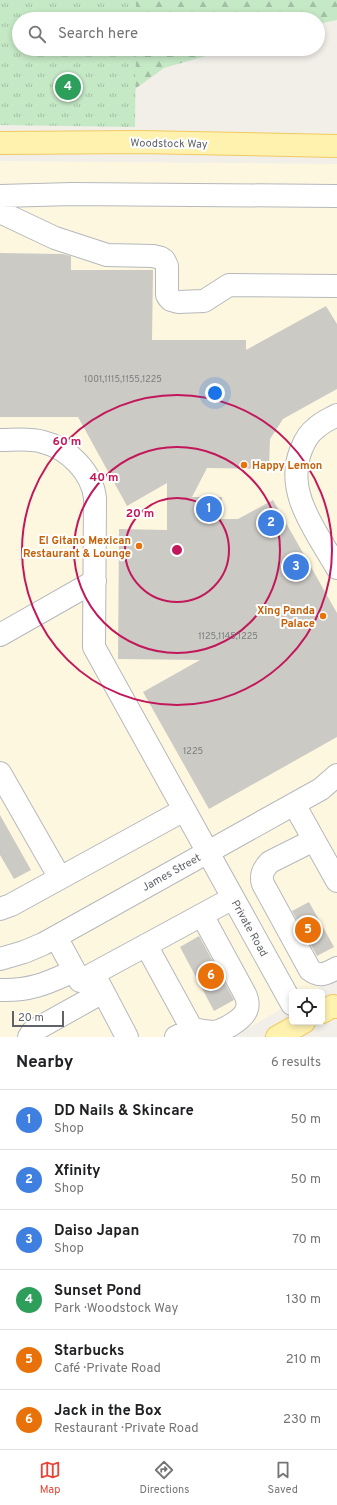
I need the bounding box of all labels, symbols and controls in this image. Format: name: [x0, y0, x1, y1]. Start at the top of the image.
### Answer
search box: [12, 12, 325, 56]
icon: search: [26, 23, 48, 45]
text: Search here: [58, 25, 138, 44]
pin: 4: [55, 72, 81, 102]
street label: Woodstock Way: [130, 136, 208, 152]
house number: 1001,1115,1155,1225: [84, 374, 162, 385]
your location: [205, 383, 225, 403]
text: 60 m: [53, 434, 81, 450]
place label: Happy Lemon: [252, 459, 322, 473]
marker: Happy Lemon: [239, 460, 249, 470]
text: 40 m: [89, 470, 119, 486]
pin: 1: [196, 494, 222, 524]
text: 20 m: [126, 506, 154, 522]
pin: 2: [258, 508, 284, 538]
place label: El Gitano Mexican Restaurant & Lounge: [23, 534, 131, 561]
marker: El Gitano Mexican Restaurant & Lounge: [134, 541, 144, 551]
centre of rings: [170, 543, 184, 557]
pin: 3: [283, 552, 309, 582]
place label: Xing Panda Palace: [257, 604, 315, 631]
marker: Xing Panda Palace: [318, 611, 328, 621]
house number: 1125,1145,1225: [198, 631, 258, 642]
house number: 1225: [183, 746, 203, 757]
street label: James Street: [140, 851, 203, 895]
street label: Private Road: [228, 898, 271, 959]
pin: 5: [295, 915, 321, 945]
pin: 6: [198, 961, 224, 991]
map controls: [289, 989, 325, 1025]
button: locate: [289, 989, 325, 1025]
scale bar: [12, 1009, 64, 1028]
text: 20 m: [18, 1011, 44, 1025]
text: Nearby: [16, 1052, 73, 1074]
text: 6 results: [271, 1055, 321, 1071]
text: DD Nails & Skincare: [54, 1102, 194, 1121]
text: 1: [26, 1112, 32, 1128]
text: 50 m: [291, 1112, 321, 1128]
text: Shop: [54, 1121, 84, 1137]
text: Xfinity: [54, 1162, 101, 1181]
text: 2: [25, 1172, 33, 1188]
text: 50 m: [291, 1172, 321, 1188]
text: Shop: [54, 1181, 84, 1197]
text: Daiso Japan: [54, 1222, 139, 1241]
text: 3: [25, 1232, 33, 1248]
text: 70 m: [292, 1232, 321, 1248]
text: Shop: [54, 1241, 84, 1257]
text: Sunset Pond: [54, 1282, 142, 1301]
text: 4: [25, 1292, 33, 1308]
text: 130 m: [286, 1292, 321, 1308]
text: Park · Woodstock Way: [54, 1301, 178, 1317]
text: Starbucks: [54, 1342, 124, 1361]
text: 5: [25, 1352, 33, 1368]
text: 210 m: [286, 1352, 321, 1368]
text: Café · Private Road: [54, 1361, 161, 1377]
text: Jack in the Box: [54, 1402, 162, 1421]
text: 6: [25, 1412, 33, 1428]
text: 230 m: [283, 1412, 321, 1428]
text: Restaurant · Private Road: [54, 1421, 199, 1437]
tab: Map: [39, 1459, 61, 1497]
tab: Directions: [139, 1459, 189, 1497]
tab: Saved: [268, 1459, 298, 1497]

